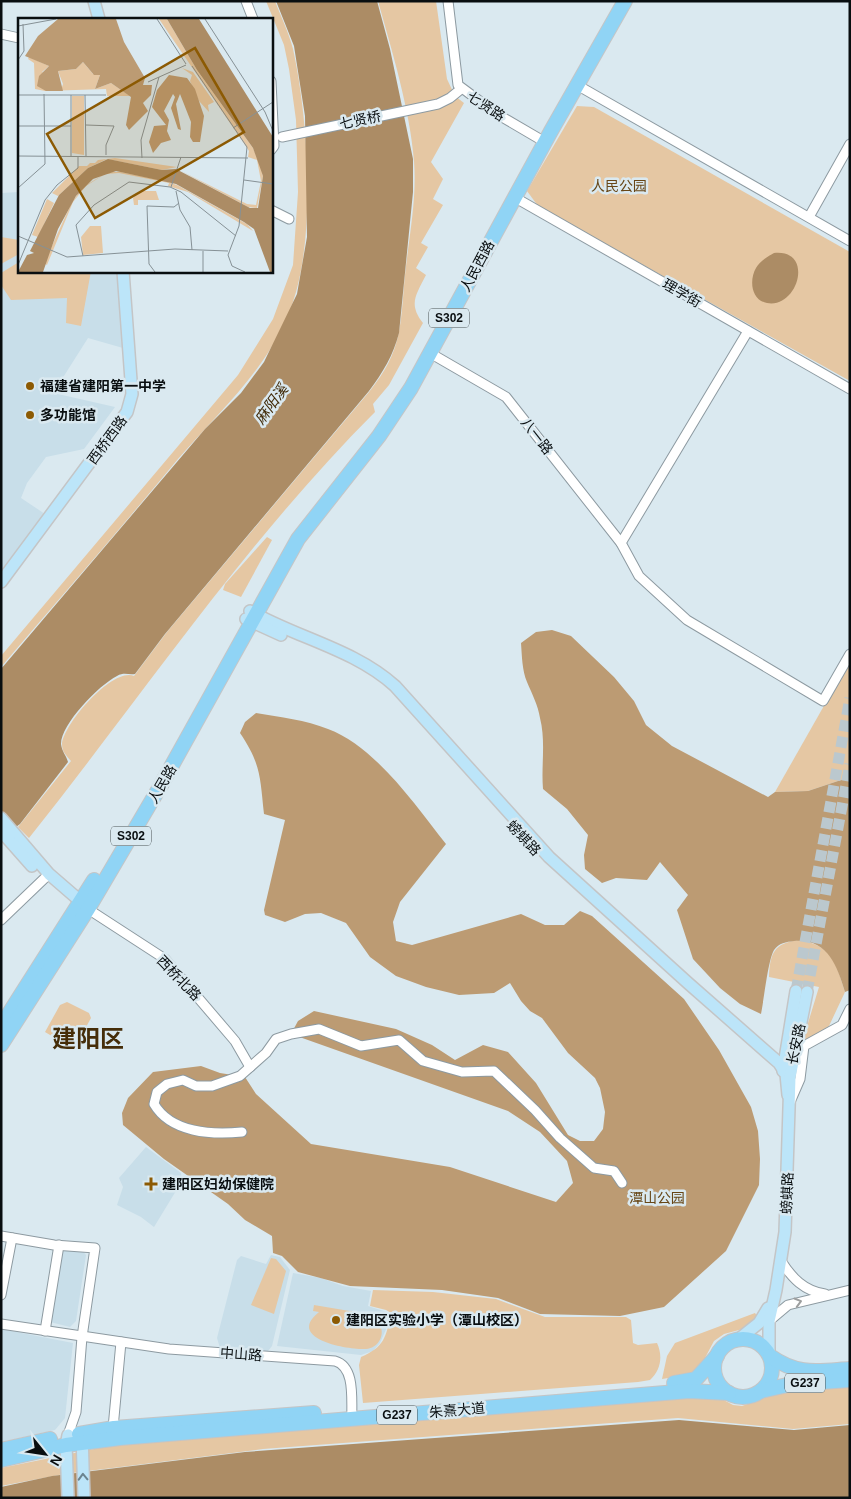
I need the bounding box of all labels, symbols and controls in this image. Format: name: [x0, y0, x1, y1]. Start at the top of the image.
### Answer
inset map: [18, 18, 272, 272]
street label: 七贤路: [464, 88, 508, 124]
street label: 七贤桥: [338, 108, 382, 132]
park label: 人民公园: [591, 178, 647, 194]
street label: 人民西路: [457, 238, 497, 294]
street label: 理学街: [660, 276, 704, 310]
road number: S302: [429, 308, 469, 328]
place label: 福建省建阳第一中学: [40, 378, 166, 394]
water label: 麻阳溪: [251, 379, 292, 427]
marker: 福建省建阳第一中学: [24, 380, 36, 392]
place label: 多功能馆: [40, 407, 96, 423]
marker: 多功能馆: [24, 409, 36, 421]
street label: 西桥西路: [84, 413, 130, 467]
street label: 八一路: [518, 415, 556, 457]
street label: 人民路: [145, 762, 179, 806]
street label: 螃蜞路: [504, 817, 544, 859]
road number: S302: [111, 826, 151, 846]
street label: 西桥北路: [154, 952, 204, 1004]
street label: 长安路: [784, 1022, 808, 1066]
district label: 建阳区: [52, 1025, 124, 1052]
street label: 螃蜞路: [778, 1172, 796, 1214]
place label: 建阳区妇幼保健院: [162, 1176, 274, 1192]
marker: 建阳区妇幼保健院: [144, 1177, 158, 1191]
park label: 潭山公园: [629, 1190, 685, 1206]
one-way arrow: [793, 1298, 802, 1308]
place label: 建阳区实验小学（潭山校区）: [346, 1312, 528, 1328]
marker: 建阳区实验小学（潭山校区）: [330, 1314, 342, 1326]
street label: 中山路: [219, 1345, 263, 1363]
road number: G237: [785, 1374, 825, 1392]
street label: 朱熹大道: [428, 1400, 486, 1420]
road number: G237: [377, 1406, 417, 1424]
north arrow: [20, 1429, 70, 1479]
text: N: [47, 1452, 66, 1469]
one-way arrow: [78, 1473, 89, 1481]

